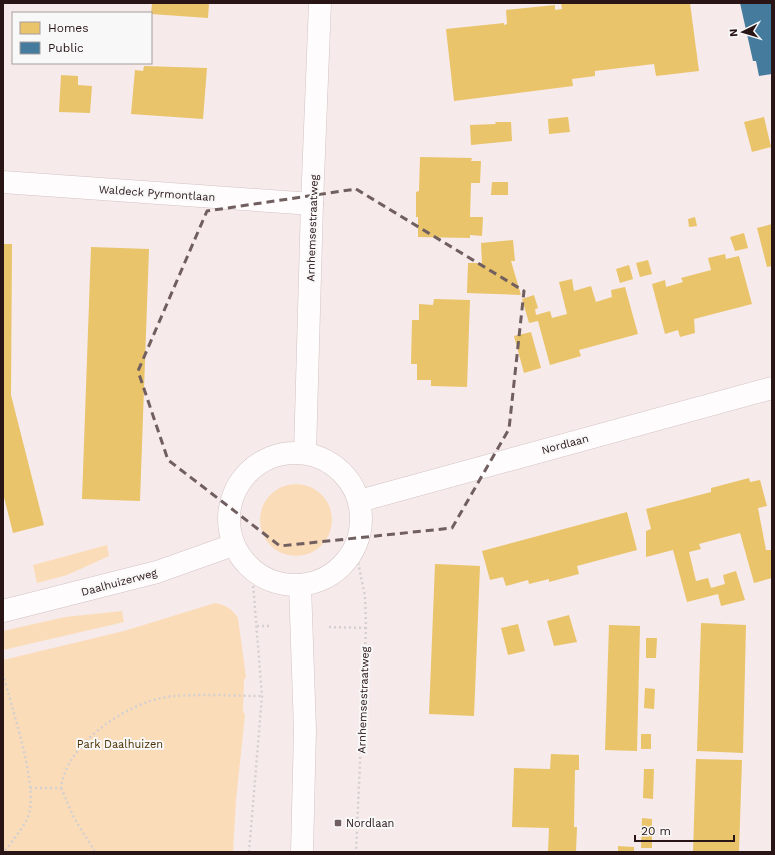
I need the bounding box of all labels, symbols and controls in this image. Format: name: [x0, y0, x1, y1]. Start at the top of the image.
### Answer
legend: [12, 12, 152, 64]
north arrow: [723, 12, 763, 52]
text: Homes: [48, 21, 89, 35]
text: N: [727, 28, 740, 37]
text: Public: [48, 41, 84, 55]
street label: Arnhemsestraatweg: [304, 174, 321, 282]
street label: Waldeck Pyrmontlaan: [98, 183, 216, 204]
street label: Nordlaan: [540, 432, 590, 457]
street label: Daalhuizerweg: [80, 566, 159, 599]
street label: Arnhemsestraatweg: [355, 646, 372, 754]
park label: Park Daalhuizen: [77, 738, 163, 751]
place label: Nordlaan: [346, 817, 394, 830]
scale bar: [635, 817, 734, 843]
marker: Nordlaan: [333, 818, 343, 828]
text: 20 m: [641, 824, 671, 838]

